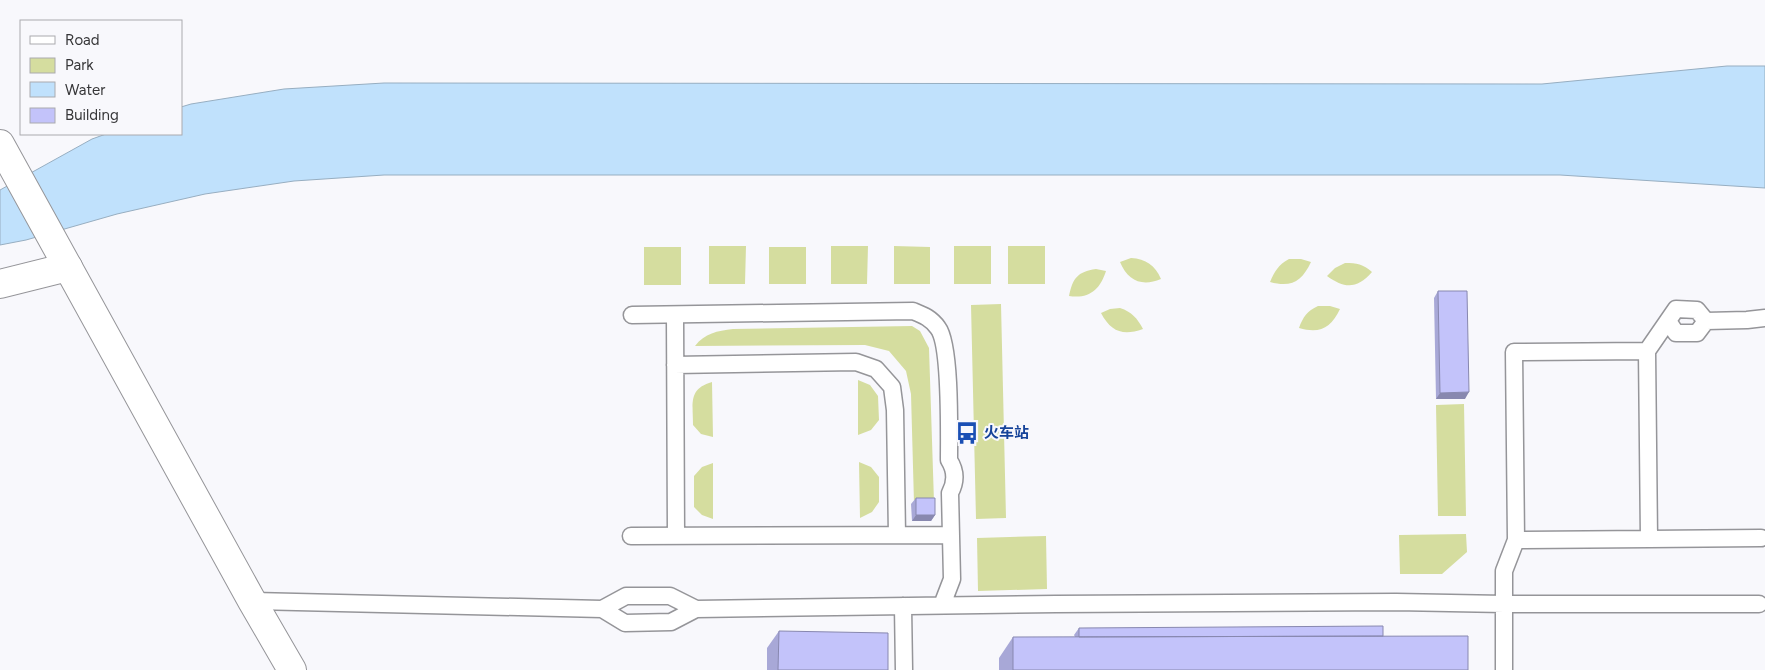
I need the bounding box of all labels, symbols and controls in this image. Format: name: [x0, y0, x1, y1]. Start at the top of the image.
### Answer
legend: [20, 20, 182, 135]
text: Road: [65, 31, 100, 49]
text: Park: [65, 56, 94, 74]
text: Water: [65, 81, 105, 99]
text: Building: [65, 106, 119, 124]
bus stop icon: 火车站: [954, 420, 980, 446]
place label: 火车站: [984, 424, 1029, 442]

